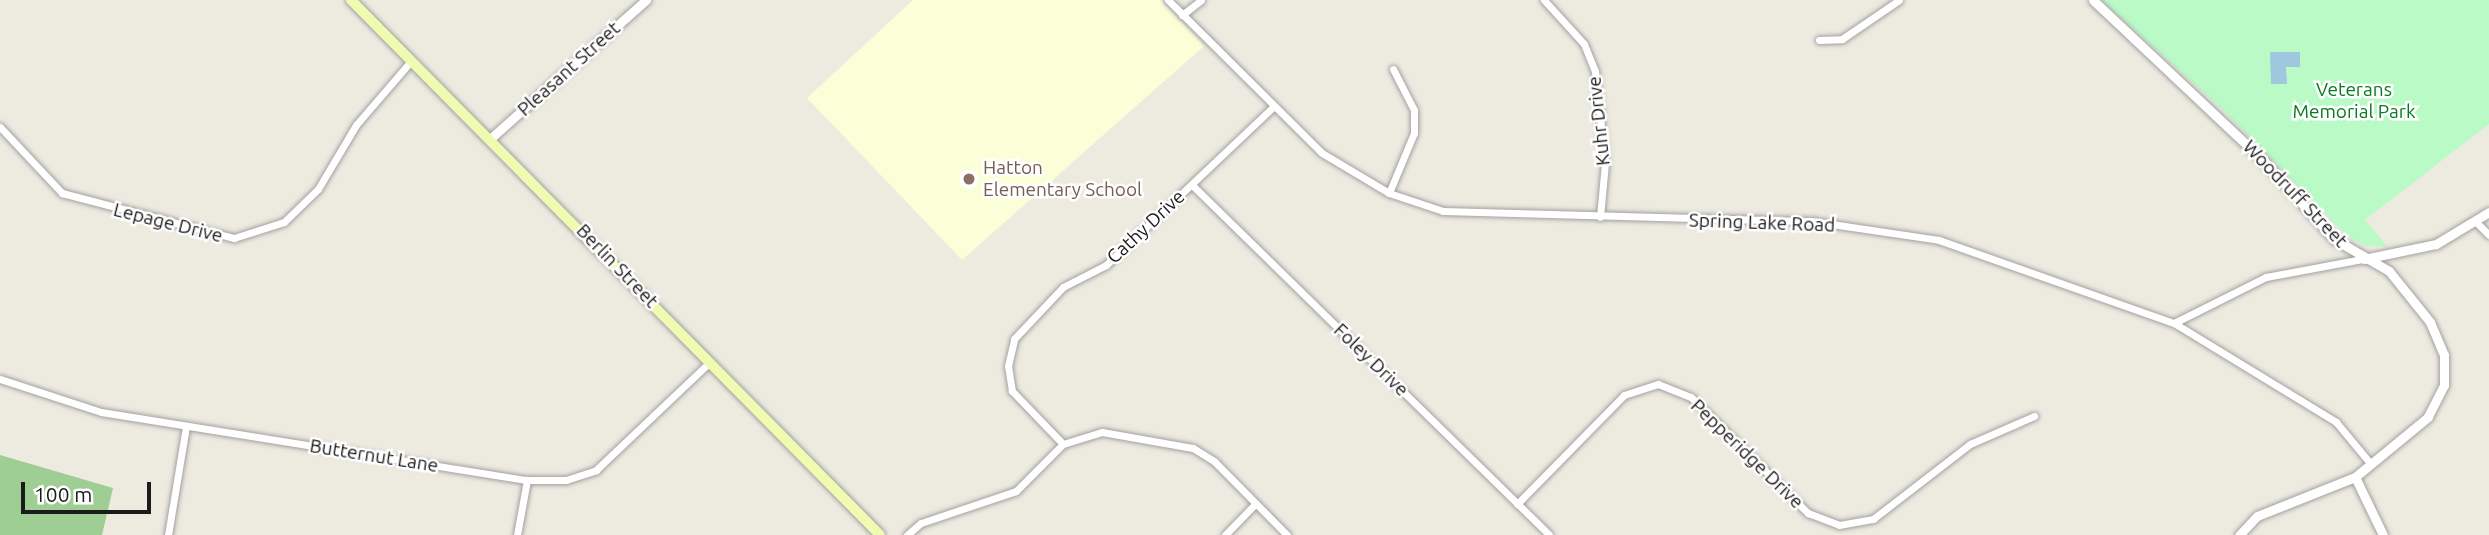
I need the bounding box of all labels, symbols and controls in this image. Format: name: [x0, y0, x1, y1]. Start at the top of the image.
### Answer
street label: Pleasant Street: [513, 17, 625, 121]
street label: Kuhr Drive: [1583, 75, 1615, 167]
park label: Veterans Memorial Park: [2292, 79, 2416, 123]
street label: Woodruff Street: [2238, 136, 2352, 252]
place label: Hatton Elementary School: [983, 157, 1142, 201]
marker: Hatton Elementary School: [961, 171, 977, 187]
street label: Cathy Drive: [1102, 185, 1190, 269]
street label: Lepage Drive: [111, 198, 225, 248]
street label: Spring Lake Road: [1688, 209, 1836, 237]
street label: Berlin Street: [571, 219, 663, 313]
street label: Foley Drive: [1329, 319, 1413, 401]
street label: Pepperidge Drive: [1686, 394, 1808, 514]
street label: Butternut Lane: [308, 435, 440, 477]
scale bar: [24, 468, 154, 512]
text: 100 m: [34, 482, 92, 506]

